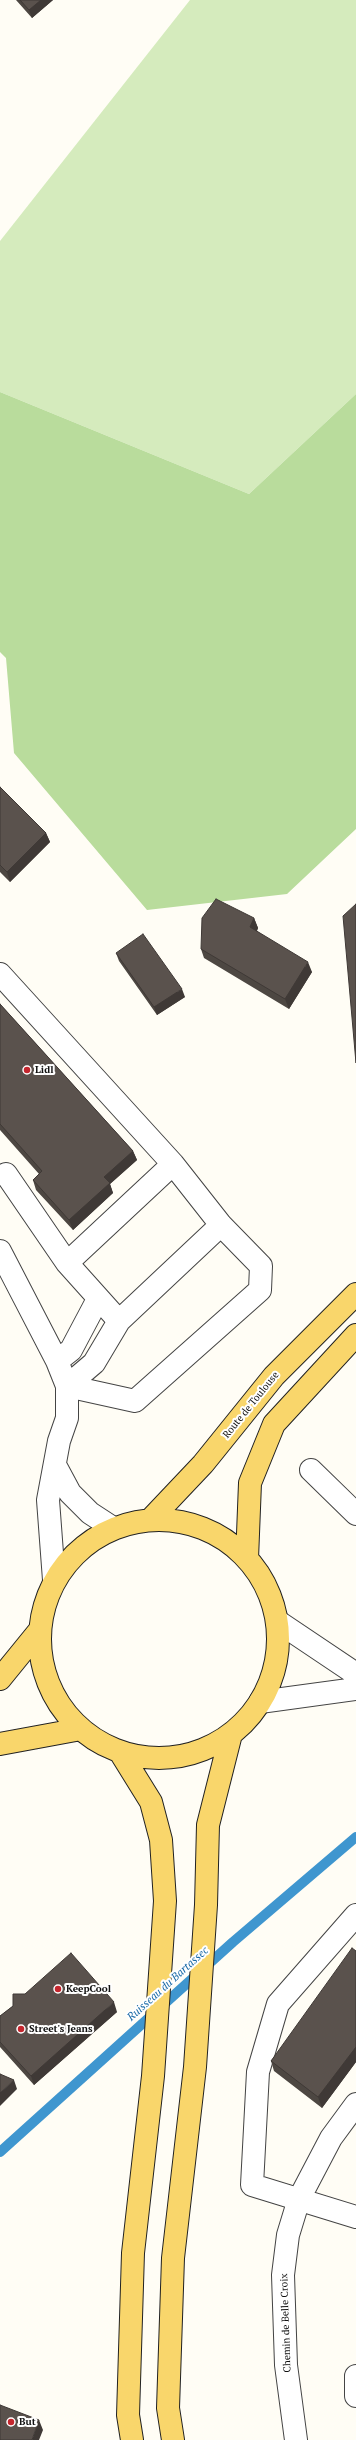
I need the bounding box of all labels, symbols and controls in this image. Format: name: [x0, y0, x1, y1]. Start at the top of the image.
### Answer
place label: Lidl: [35, 1064, 53, 1076]
marker: Lidl: [22, 1065, 32, 1075]
street label: Route de Toulouse: [221, 1369, 281, 1441]
water label: Ruisseau du Bartassec: [125, 1944, 211, 2024]
place label: KeepCool: [66, 1983, 111, 1995]
marker: KeepCool: [53, 1984, 63, 1994]
place label: Street's Jeans: [29, 2023, 93, 2035]
marker: Street's Jeans: [16, 2024, 26, 2034]
street label: Chemin de Belle Croix: [278, 2273, 294, 2373]
place label: But: [19, 2416, 36, 2428]
marker: But: [6, 2417, 16, 2427]

